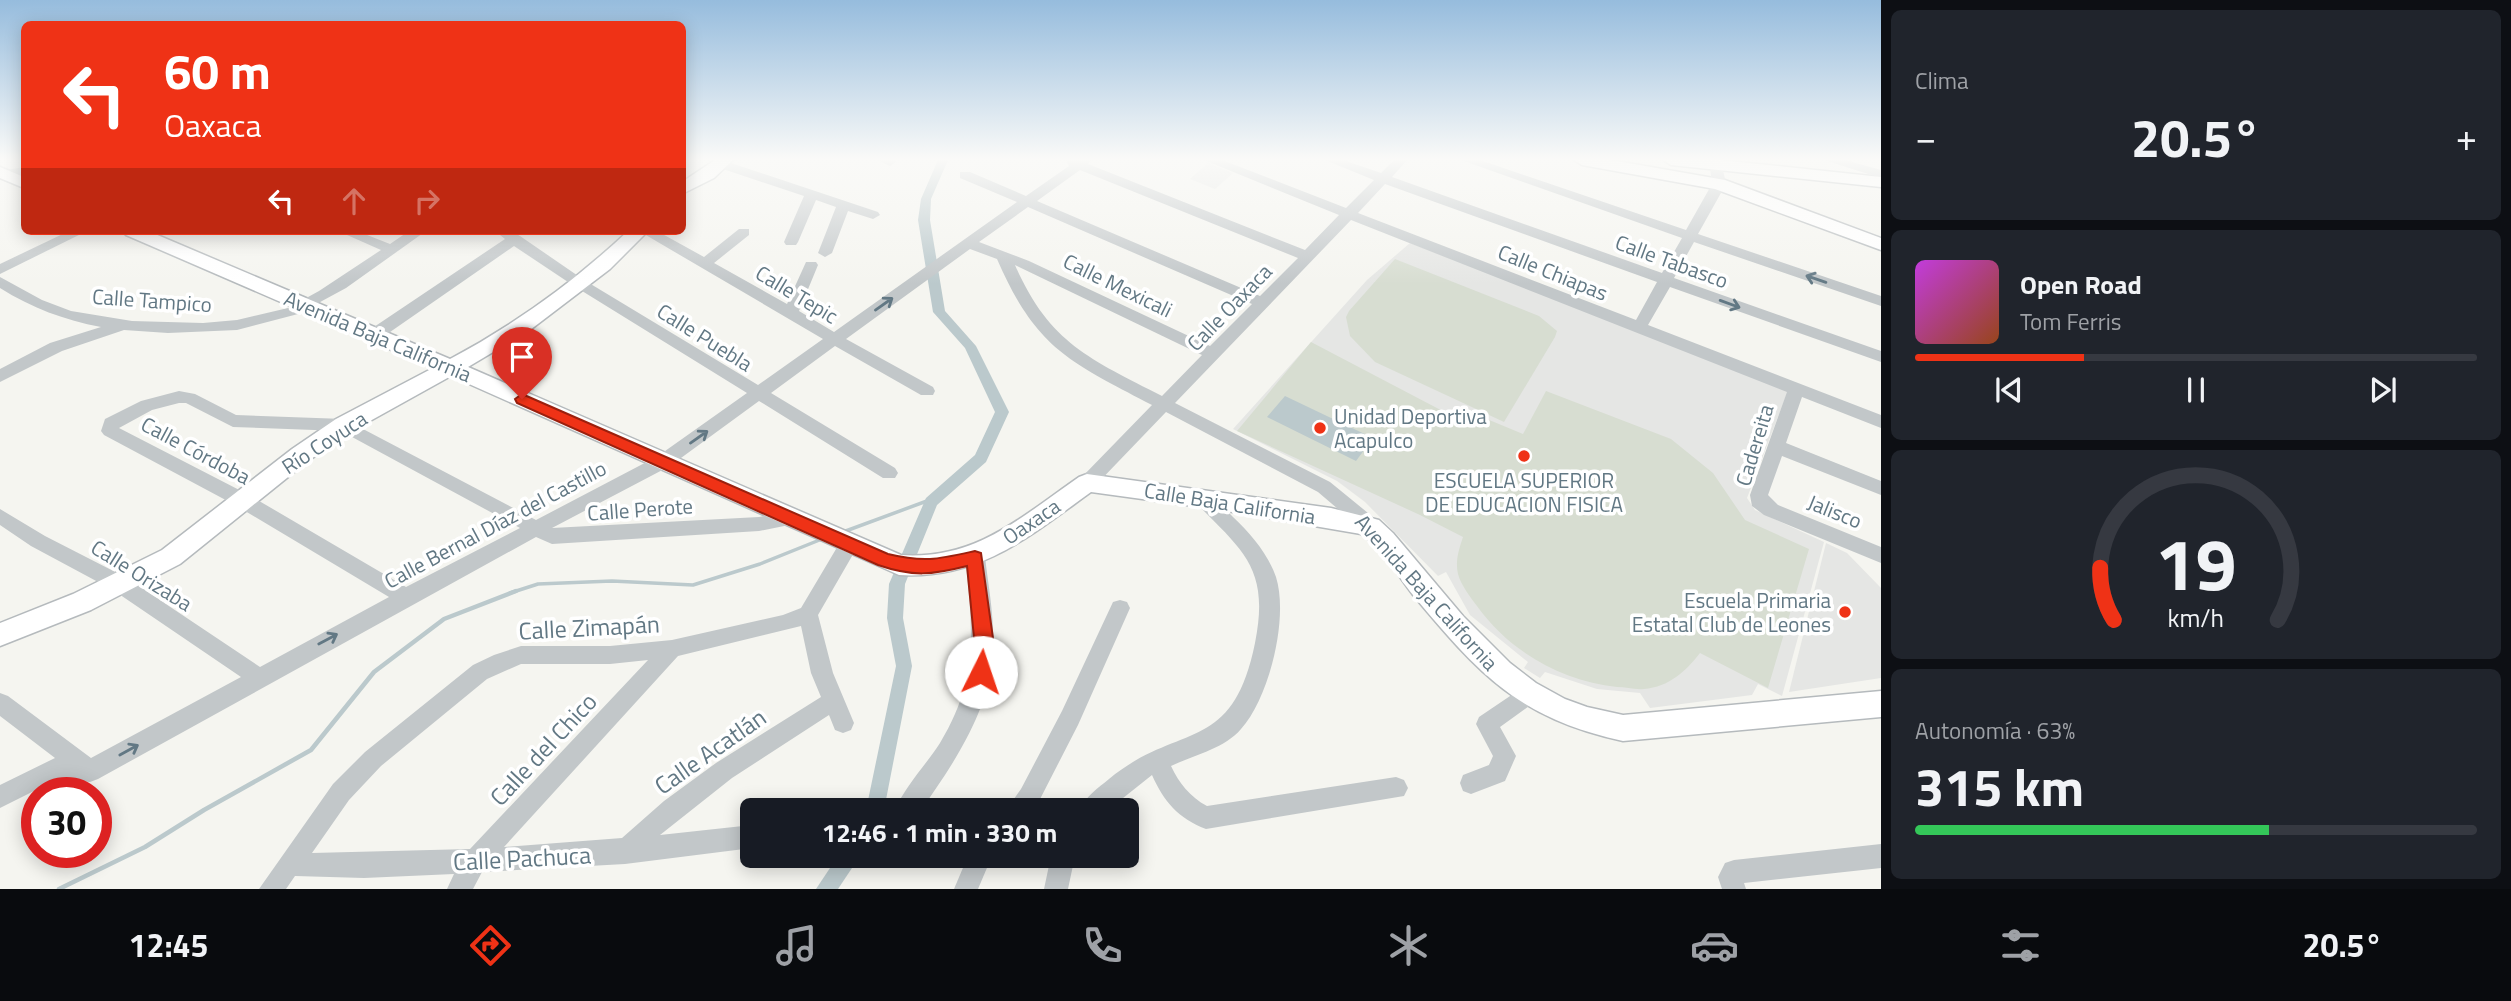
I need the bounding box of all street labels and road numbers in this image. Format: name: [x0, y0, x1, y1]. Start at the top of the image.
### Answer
street label: Calle Tabasco: [1611, 226, 1733, 296]
street label: Calle Chiapas: [1493, 235, 1613, 309]
street label: Calle Mexicali: [1058, 245, 1178, 325]
street label: Calle Oaxaca: [1179, 256, 1279, 358]
street label: Calle Tepic: [750, 257, 844, 331]
street label: Calle Tampico: [91, 280, 213, 320]
street label: Avenida Baja California: [279, 282, 477, 390]
street label: Calle Puebla: [651, 295, 759, 379]
street label: Cadereita: [1726, 400, 1782, 490]
street label: Río Coyuca: [275, 402, 373, 482]
street label: Calle Córdoba: [136, 408, 257, 493]
street label: Calle Bernal Díaz del Castillo: [378, 452, 612, 596]
street label: Calle Baja California: [1142, 474, 1318, 532]
street label: Jalisco: [1803, 486, 1867, 536]
street label: Calle Perote: [586, 489, 694, 529]
street label: Oaxaca: [996, 490, 1067, 552]
street label: Avenida Baja California: [1348, 507, 1506, 678]
street label: Calle Orizaba: [85, 531, 199, 619]
street label: Calle Zimapán: [517, 605, 661, 649]
street label: Calle del Chico: [481, 684, 605, 814]
street label: Calle Acatlán: [647, 699, 773, 803]
street label: Calle Pachuca: [452, 836, 592, 880]

